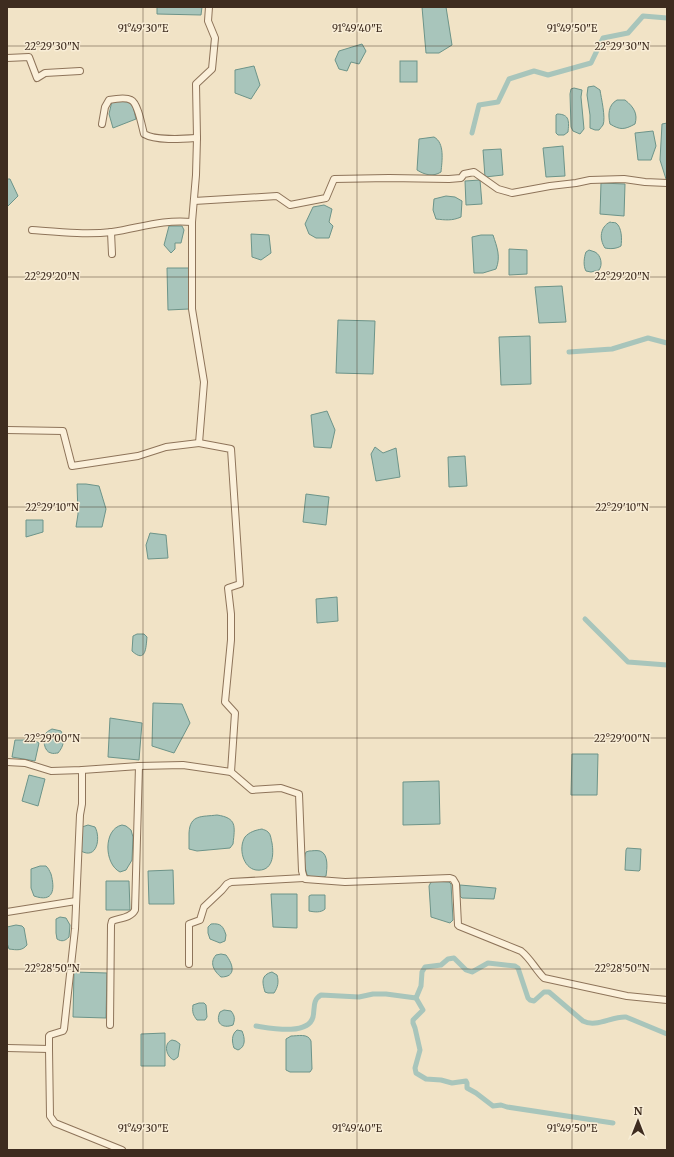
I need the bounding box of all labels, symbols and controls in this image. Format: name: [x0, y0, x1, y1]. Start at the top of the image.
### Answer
text: 91°49'30"E: [118, 22, 169, 35]
text: 91°49'40"E: [332, 22, 383, 35]
text: 91°49'50"E: [547, 22, 598, 35]
text: 22°29'30"N: [24, 40, 80, 53]
text: 22°29'30"N: [594, 40, 650, 53]
text: 22°29'20"N: [24, 270, 80, 283]
text: 22°29'20"N: [594, 270, 650, 283]
text: 22°29'10"N: [25, 501, 79, 514]
text: 22°29'10"N: [595, 501, 649, 514]
text: 22°29'00"N: [24, 732, 80, 745]
text: 22°29'00"N: [594, 732, 650, 745]
text: 22°28'50"N: [25, 962, 80, 975]
text: 22°28'50"N: [595, 962, 650, 975]
north arrow: [618, 1101, 658, 1141]
text: N: [634, 1104, 643, 1118]
text: 91°49'30"E: [118, 1122, 169, 1135]
text: 91°49'40"E: [332, 1122, 383, 1135]
text: 91°49'50"E: [547, 1122, 598, 1135]

